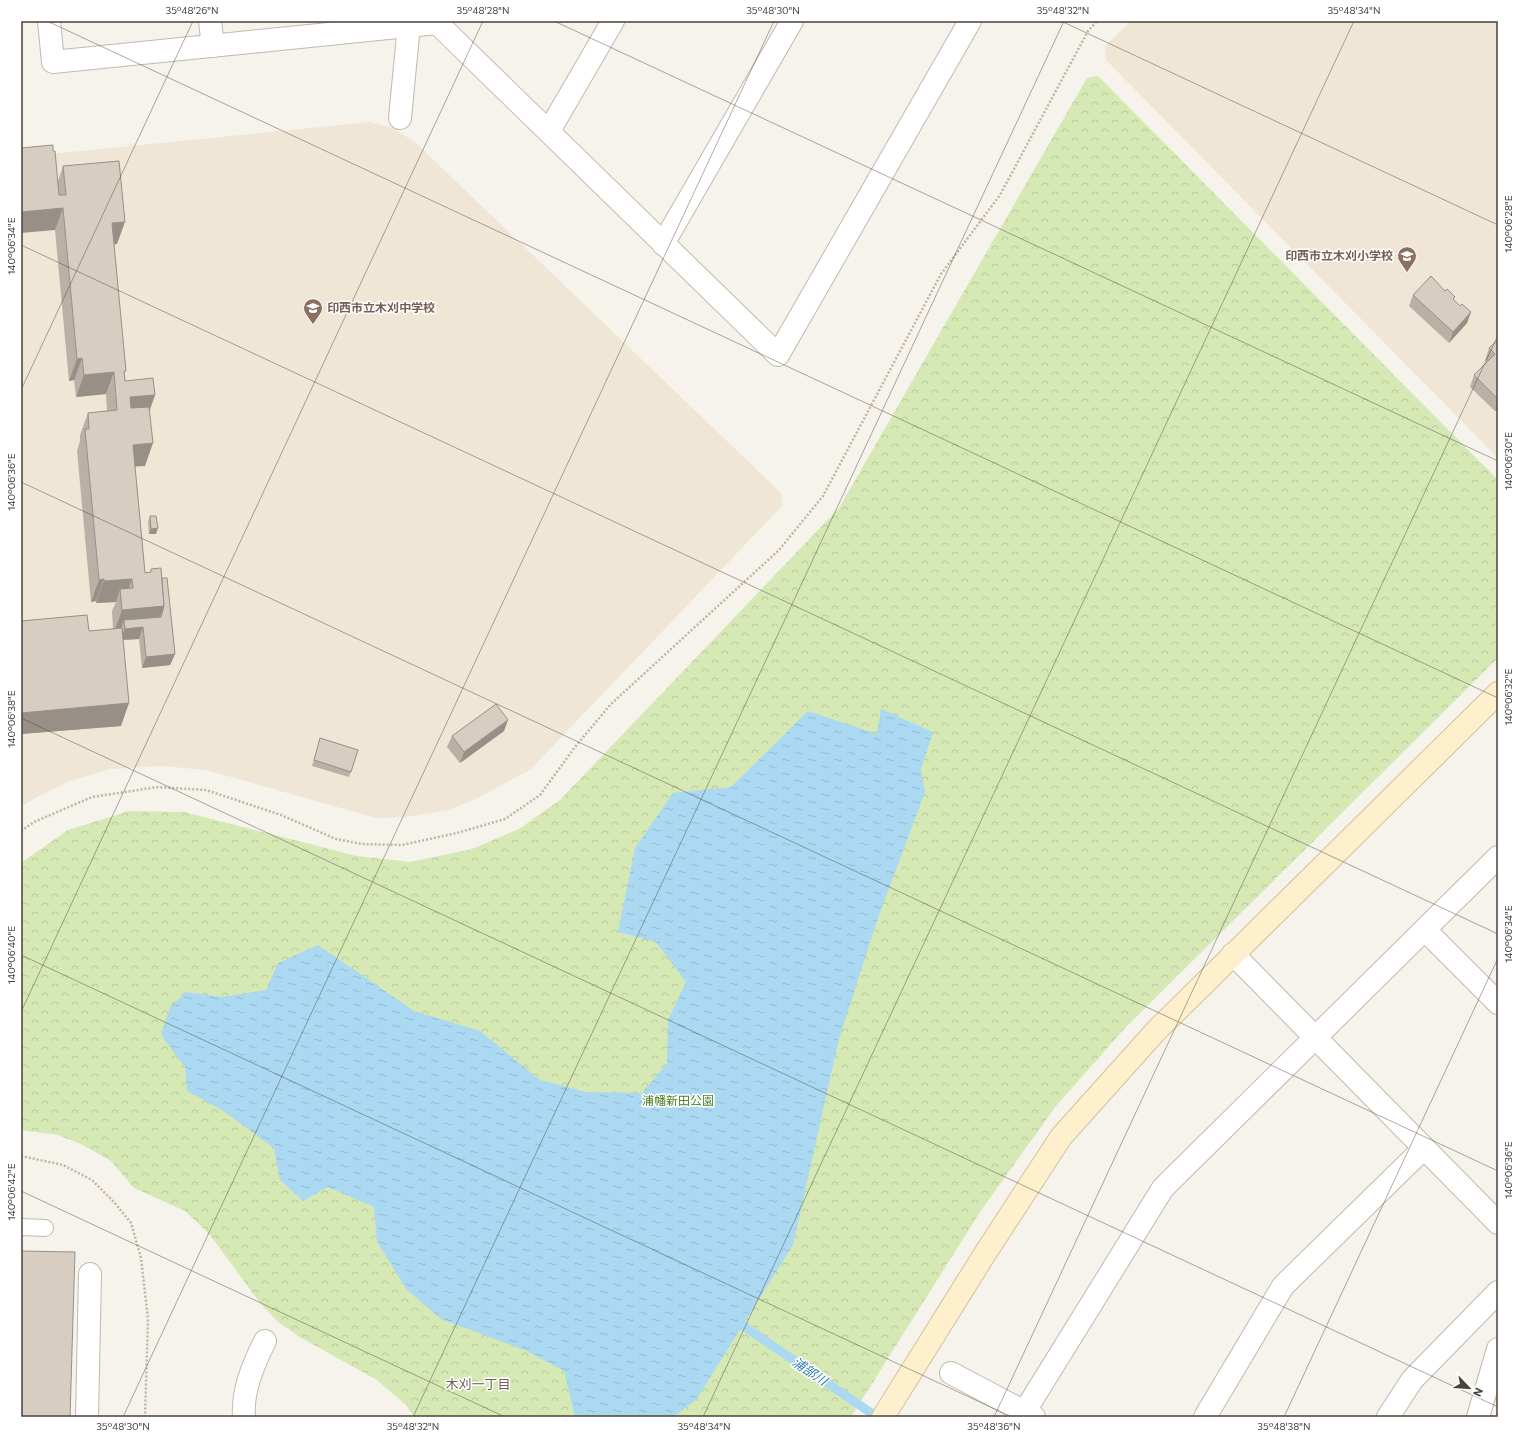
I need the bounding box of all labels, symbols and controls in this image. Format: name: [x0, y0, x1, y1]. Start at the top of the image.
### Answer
text: 35°48'26"N: [165, 4, 219, 16]
text: 35°48'28"N: [456, 4, 510, 16]
text: 35°48'30"N: [746, 4, 800, 16]
text: 35°48'32"N: [1037, 4, 1089, 16]
text: 35°48'34"N: [1327, 4, 1381, 16]
text: 140°06'28"E: [1502, 195, 1514, 253]
text: 140°06'34"E: [5, 217, 17, 275]
school or university icon: 印西市立木刈小学校: [1396, 245, 1418, 273]
place label: 印西市立木刈小学校: [1285, 248, 1393, 262]
school or university icon: 印西市立木刈中学校: [302, 297, 324, 325]
place label: 印西市立木刈中学校: [327, 300, 435, 314]
text: 140°06'30"E: [1502, 432, 1514, 490]
text: 140°06'36"E: [5, 453, 17, 511]
text: 140°06'32"E: [1502, 668, 1514, 725]
text: 140°06'38"E: [5, 690, 17, 748]
text: 140°06'34"E: [1502, 905, 1514, 963]
text: 140°06'40"E: [5, 926, 17, 984]
park label: 浦幡新田公園: [642, 1093, 714, 1107]
text: 140°06'36"E: [1502, 1141, 1514, 1199]
text: 140°06'42"E: [5, 1163, 17, 1221]
water label: 浦部川: [789, 1353, 832, 1390]
north arrow: [1449, 1368, 1489, 1408]
district label: 木刈一丁目: [445, 1376, 511, 1392]
text: N: [1471, 1386, 1486, 1399]
text: 35°48'30"N: [96, 1420, 150, 1432]
text: 35°48'32"N: [387, 1420, 439, 1432]
text: 35°48'34"N: [677, 1420, 731, 1432]
text: 35°48'36"N: [967, 1420, 1021, 1432]
text: 35°48'38"N: [1257, 1420, 1311, 1432]

